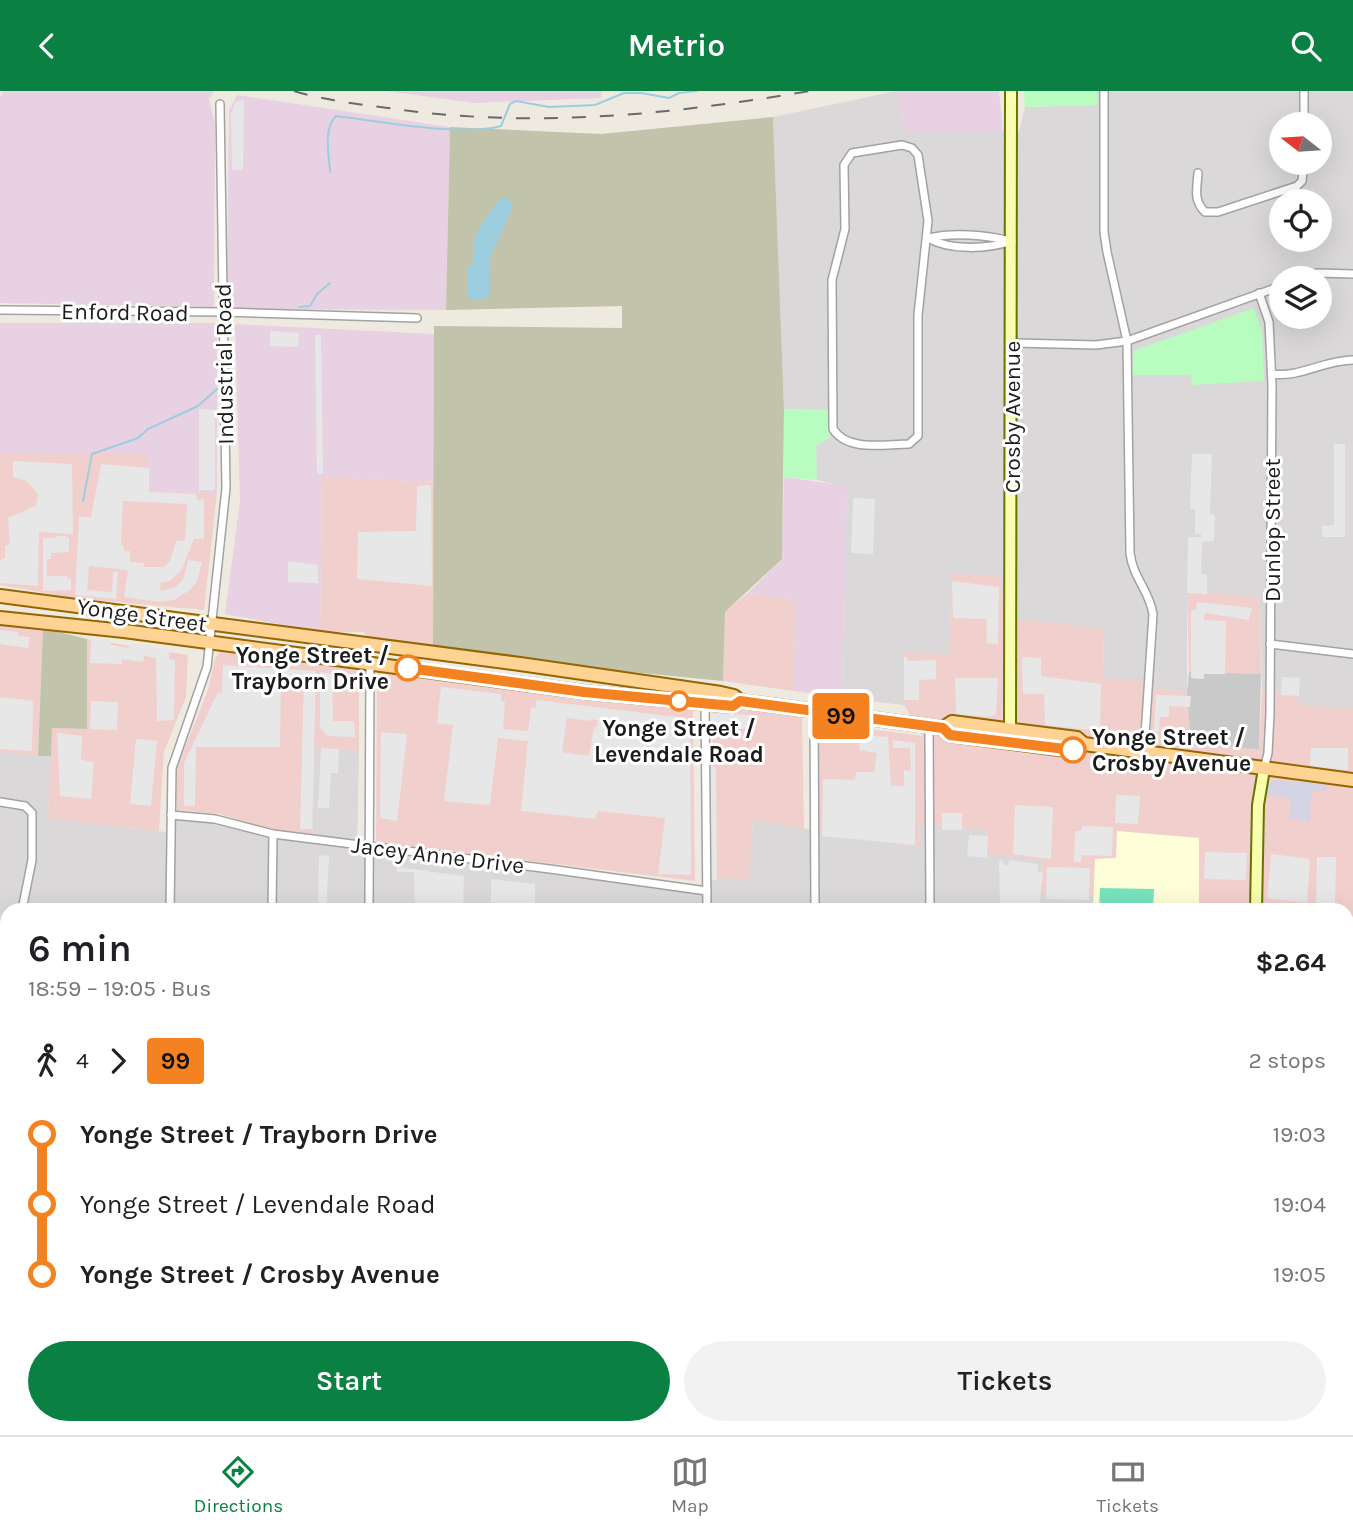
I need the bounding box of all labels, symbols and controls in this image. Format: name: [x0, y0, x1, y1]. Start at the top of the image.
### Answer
icon: back: [28, 27, 66, 65]
text: Metrio: [628, 27, 725, 64]
icon: search: [1287, 27, 1325, 65]
north arrow: [1269, 112, 1332, 175]
map controls: [1269, 112, 1332, 329]
button: locate: [1269, 189, 1332, 252]
button: layers: [1269, 266, 1332, 329]
street label: Industrial Road: [210, 283, 239, 445]
street label: Enford Road: [61, 298, 189, 327]
street label: Crosby Avenue: [999, 341, 1026, 493]
street label: Dunlop Street: [1259, 458, 1286, 602]
street label: Yonge Street: [75, 593, 209, 638]
place label: Yonge Street / Trayborn Drive: [232, 642, 389, 695]
marker: Yonge Street / Trayborn Drive: [395, 655, 421, 681]
marker: Yonge Street / Levendale Road: [669, 691, 689, 711]
line badge: 99: [810, 693, 872, 739]
text: 99: [826, 702, 856, 730]
place label: Yonge Street / Levendale Road: [594, 715, 764, 768]
place label: Yonge Street / Crosby Avenue: [1092, 724, 1251, 777]
marker: Yonge Street / Crosby Avenue: [1060, 737, 1086, 763]
street label: Jacey Anne Drive: [350, 832, 526, 879]
text: 6 min: [28, 926, 132, 971]
text: $2.64: [1256, 947, 1326, 978]
text: 18:59 – 19:05 · Bus: [28, 975, 211, 1002]
icon: walk: [28, 1042, 66, 1080]
icon: forward: [99, 1042, 137, 1080]
text: 4: [76, 1047, 89, 1074]
text: 99: [161, 1047, 190, 1075]
text: 2 stops: [1248, 1047, 1326, 1074]
text: Yonge Street / Trayborn Drive: [80, 1119, 437, 1150]
text: 19:03: [1273, 1121, 1326, 1148]
text: Yonge Street / Levendale Road: [80, 1189, 436, 1220]
text: 19:04: [1273, 1191, 1326, 1218]
text: Yonge Street / Crosby Avenue: [80, 1259, 440, 1290]
text: 19:05: [1273, 1261, 1326, 1288]
button: Start: [28, 1341, 670, 1421]
button: Tickets: [684, 1341, 1326, 1421]
tab: Directions: [194, 1453, 283, 1517]
tab: Map: [671, 1453, 709, 1517]
tab: Tickets: [1097, 1453, 1159, 1517]

